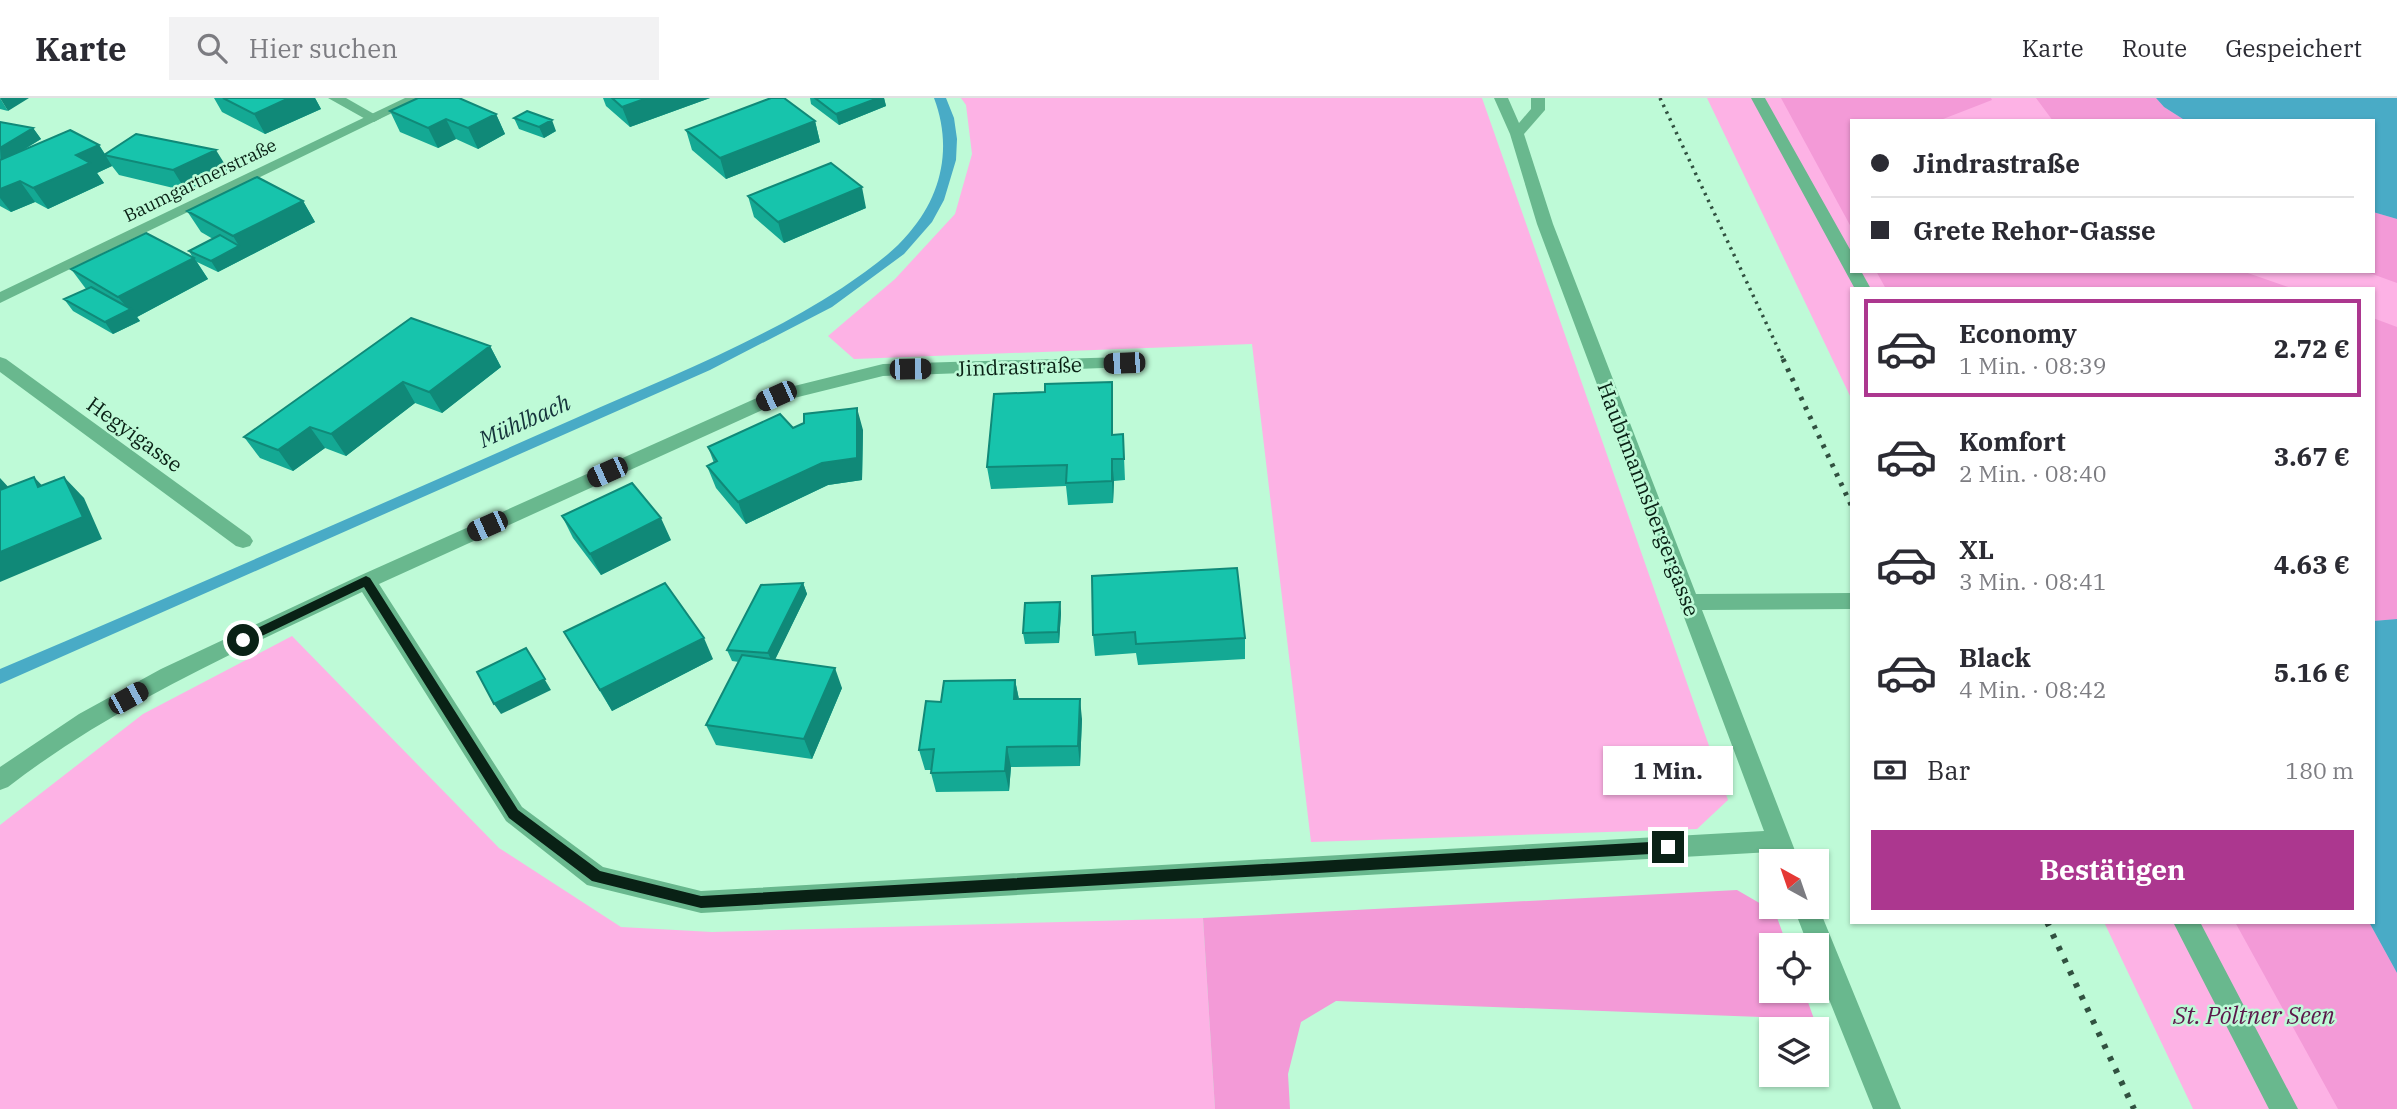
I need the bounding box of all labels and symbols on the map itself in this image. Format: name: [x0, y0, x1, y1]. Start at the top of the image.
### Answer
street label: Baumgartnerstraße: [120, 133, 280, 227]
street label: Jindrastraße: [955, 350, 1083, 382]
car: [1103, 352, 1146, 374]
car: [889, 358, 932, 380]
car: [753, 378, 800, 414]
street label: Haubtmannsbergergasse: [1591, 378, 1707, 620]
water label: Mühlbach: [472, 386, 575, 454]
street label: Hegyigasse: [82, 390, 188, 478]
car: [584, 454, 631, 490]
car: [464, 508, 511, 544]
route start: [227, 624, 259, 656]
car: [105, 679, 152, 717]
callout: 1 Min.: [1603, 746, 1733, 794]
route end: [1652, 831, 1684, 863]
north arrow: [1759, 849, 1829, 919]
park label: St. Pöltner Seen: [2172, 999, 2335, 1031]

